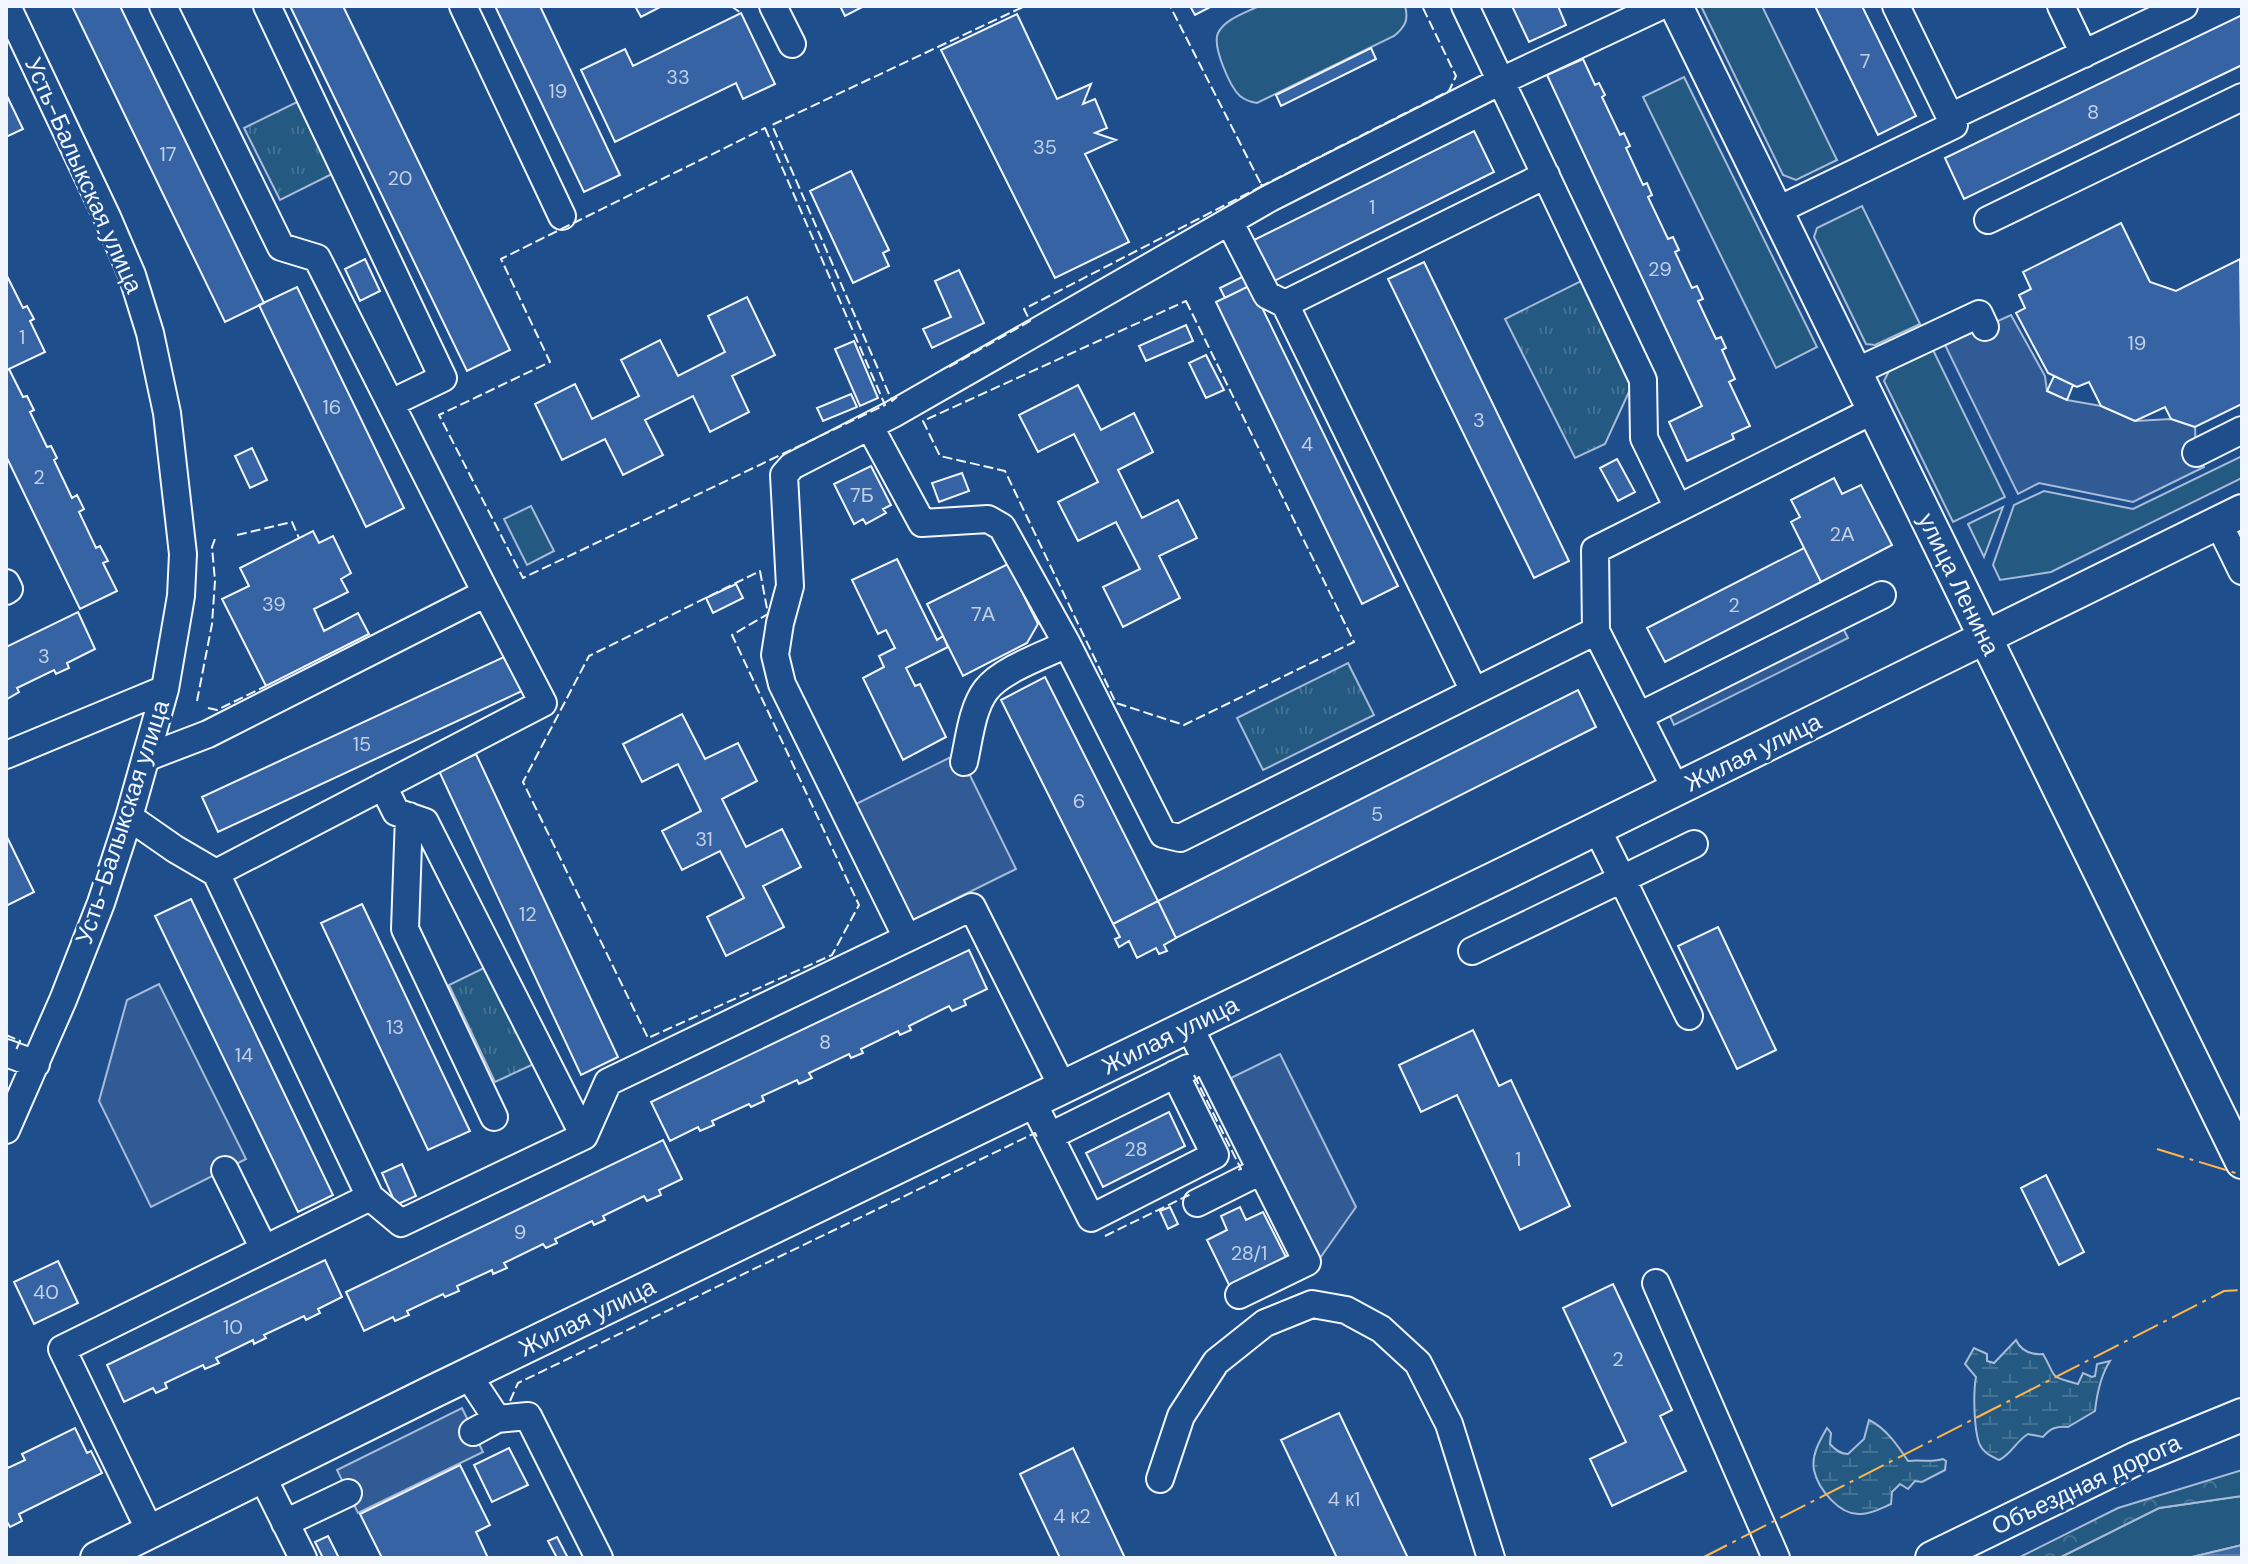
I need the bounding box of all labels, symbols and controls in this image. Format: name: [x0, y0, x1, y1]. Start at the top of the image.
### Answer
house number: 7: [1860, 48, 1870, 74]
street label: Усть-Балыкская улица: [18, 52, 150, 298]
house number: 33: [666, 64, 690, 90]
house number: 19: [549, 78, 567, 104]
house number: 8: [2087, 99, 2099, 125]
house number: 35: [1033, 134, 1057, 160]
house number: 17: [160, 141, 176, 167]
house number: 20: [388, 165, 413, 191]
house number: 1: [1369, 194, 1375, 220]
house number: 29: [1648, 256, 1672, 282]
house number: 1: [19, 324, 25, 350]
house number: 19: [2128, 330, 2146, 356]
house number: 16: [323, 394, 341, 420]
house number: 3: [1473, 407, 1485, 433]
house number: 4: [1301, 431, 1313, 457]
house number: 2: [33, 464, 45, 490]
house number: 7Б: [850, 482, 874, 508]
street label: улица Ленина: [1911, 508, 2007, 661]
house number: 2А: [1830, 521, 1855, 547]
house number: 39: [262, 591, 286, 617]
house number: 2: [1728, 592, 1740, 618]
house number: 7А: [971, 601, 996, 627]
house number: 3: [38, 643, 50, 669]
street label: Усть-Балыкская улица: [68, 695, 176, 948]
street label: Жилая улица: [1680, 705, 1827, 798]
house number: 15: [353, 731, 371, 757]
house number: 6: [1073, 788, 1085, 814]
house number: 5: [1371, 801, 1383, 827]
house number: 31: [695, 826, 713, 852]
house number: 12: [519, 901, 537, 927]
street label: Жилая улица: [1097, 988, 1244, 1081]
house number: 13: [386, 1014, 404, 1040]
house number: 8: [819, 1029, 831, 1055]
house number: 14: [235, 1042, 253, 1068]
house number: 28: [1124, 1136, 1148, 1162]
house number: 1: [1515, 1146, 1521, 1172]
house number: 9: [514, 1219, 526, 1245]
house number: 28/1: [1231, 1240, 1267, 1266]
street label: Жилая улица: [514, 1270, 661, 1363]
house number: 40: [33, 1279, 59, 1305]
house number: 10: [223, 1314, 243, 1340]
house number: 2: [1612, 1346, 1624, 1372]
street label: Объездная дорога: [1986, 1426, 2186, 1541]
house number: 4 к1: [1328, 1486, 1360, 1512]
house number: 4 к2: [1053, 1503, 1091, 1529]

